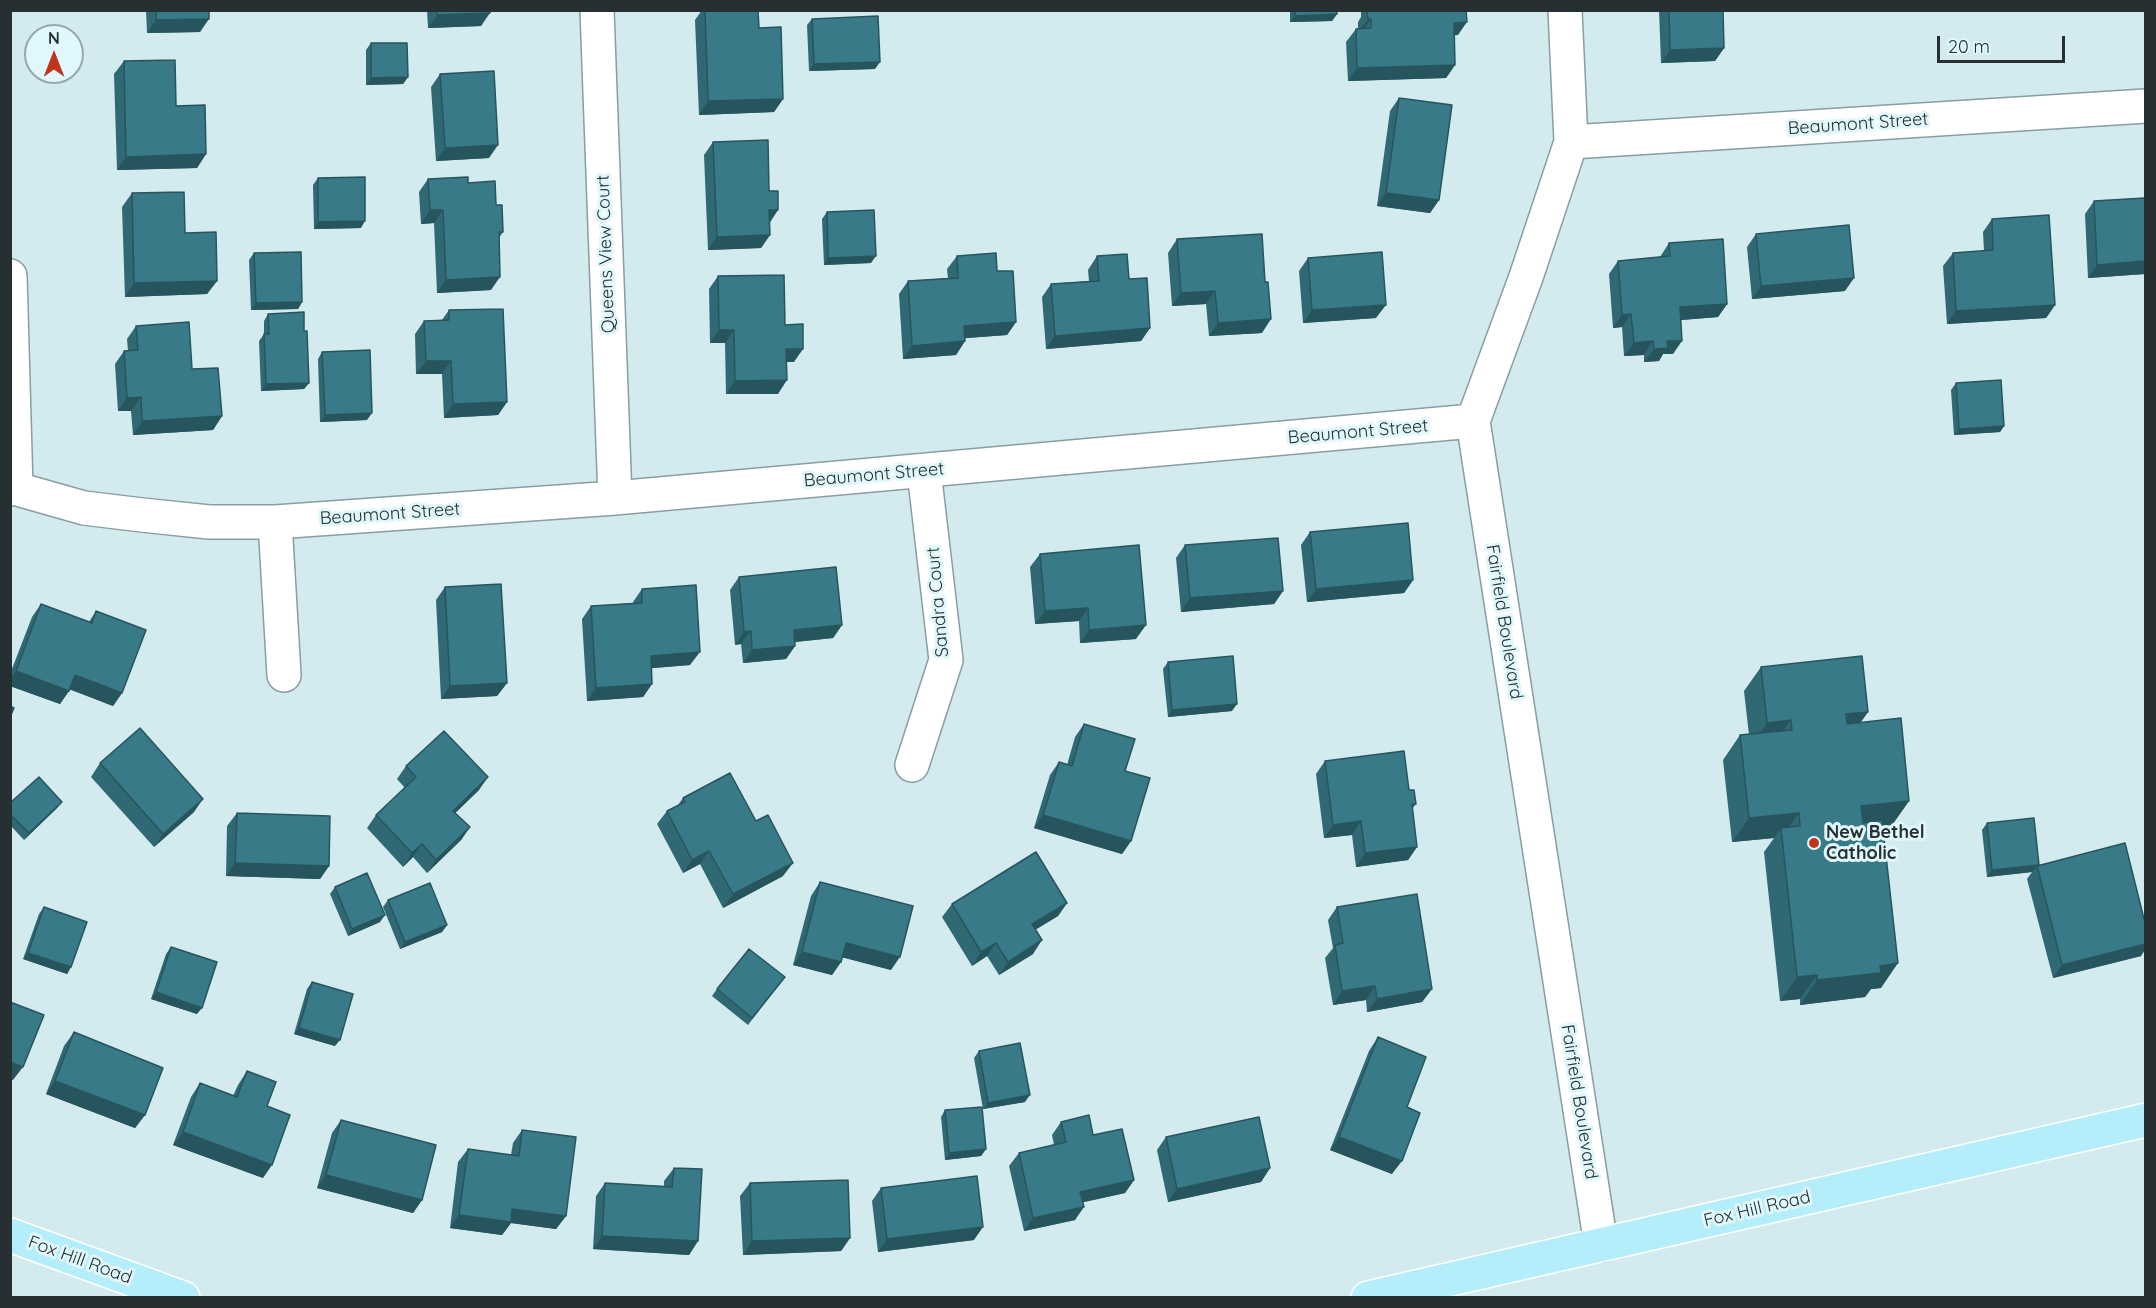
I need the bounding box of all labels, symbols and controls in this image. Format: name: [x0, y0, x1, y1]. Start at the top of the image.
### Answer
north arrow: [24, 24, 84, 84]
scale bar: [1940, 24, 2068, 62]
text: N: [48, 28, 60, 48]
text: 20 m: [1948, 35, 1990, 58]
street label: Beaumont Street: [1787, 108, 1929, 140]
street label: Queens View Court: [592, 174, 620, 334]
street label: Beaumont Street: [1287, 415, 1429, 449]
street label: Beaumont Street: [803, 458, 945, 492]
street label: Beaumont Street: [319, 498, 461, 530]
street label: Fairfield Boulevard: [1481, 543, 1527, 701]
street label: Sandra Court: [922, 546, 954, 658]
place label: New Bethel Catholic: [1826, 822, 1924, 864]
marker: New Bethel Catholic: [1807, 836, 1821, 850]
street label: Fairfield Boulevard: [1556, 1023, 1602, 1181]
street label: Fox Hill Road: [1702, 1186, 1812, 1232]
street label: Fox Hill Road: [25, 1231, 135, 1289]

